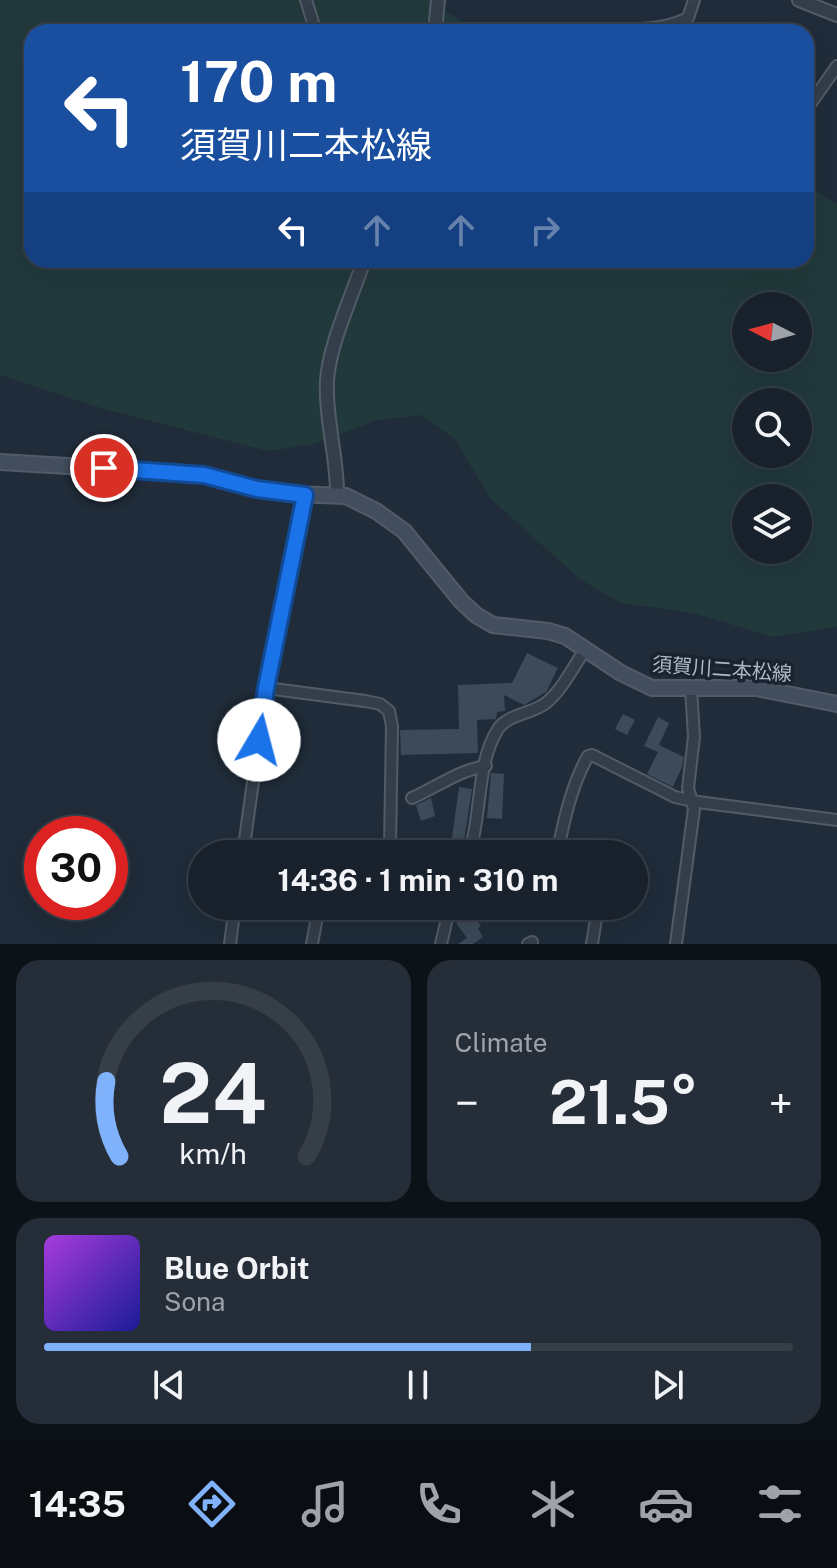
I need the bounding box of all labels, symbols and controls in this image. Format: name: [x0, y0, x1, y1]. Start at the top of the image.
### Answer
text: 170 m: [180, 49, 337, 115]
icon: left: [48, 56, 152, 160]
text: 須賀川二本松線: [180, 124, 432, 166]
icon: left: [271, 208, 315, 252]
icon: ahead: [355, 208, 399, 252]
icon: ahead: [439, 208, 483, 252]
icon: right: [523, 208, 567, 252]
north arrow: [732, 292, 812, 372]
map controls: [732, 292, 812, 564]
button: search: [732, 388, 812, 468]
pin: [70, 434, 138, 502]
icon: arrive: [82, 446, 126, 490]
button: layers: [732, 484, 812, 564]
street label: 須賀川二本松線: [651, 652, 793, 686]
position arrow: [217, 698, 301, 782]
speed limit sign: 30: [24, 816, 128, 920]
text: 14:36 · 1 min · 310 m: [278, 862, 558, 898]
text: Climate: [455, 1027, 548, 1058]
text: 24: [160, 1044, 267, 1142]
text: 21.5°: [549, 1067, 698, 1138]
text: −: [455, 1077, 479, 1129]
text: +: [769, 1077, 793, 1129]
text: km/h: [180, 1137, 247, 1170]
text: Blue Orbit: [164, 1250, 310, 1286]
text: Sona: [164, 1286, 225, 1317]
icon: previous: [147, 1363, 191, 1407]
icon: pause: [396, 1363, 440, 1407]
icon: next: [646, 1363, 690, 1407]
icon: directions: [184, 1476, 240, 1532]
icon: music: [297, 1476, 353, 1532]
icon: phone: [411, 1476, 467, 1532]
icon: climate: [525, 1476, 581, 1532]
icon: car: [638, 1476, 694, 1532]
icon: filters: [752, 1476, 808, 1532]
text: 14:35: [29, 1483, 126, 1525]

